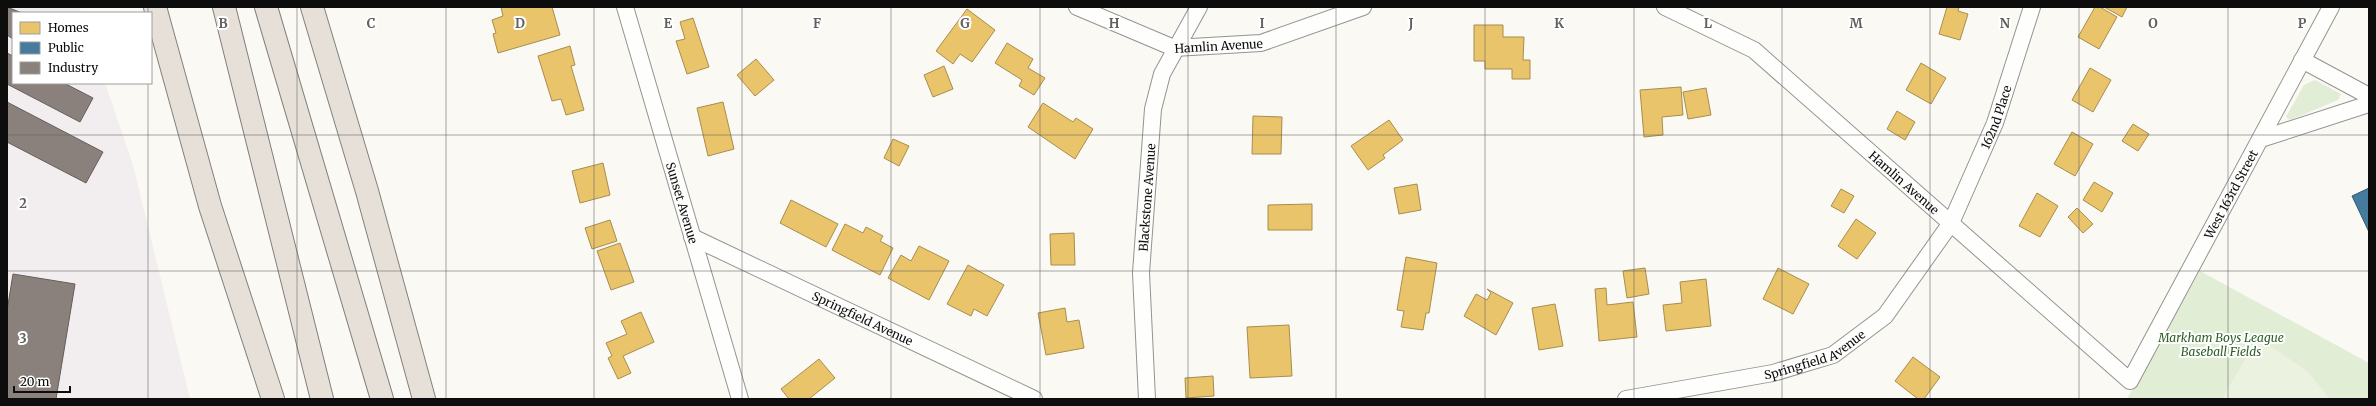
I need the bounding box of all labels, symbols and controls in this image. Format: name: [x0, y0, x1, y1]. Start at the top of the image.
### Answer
legend: [12, 12, 152, 84]
text: B: [218, 15, 228, 32]
text: C: [367, 15, 376, 32]
text: D: [515, 15, 525, 32]
text: E: [664, 15, 673, 32]
text: F: [813, 15, 821, 32]
text: G: [960, 15, 970, 32]
text: H: [1109, 15, 1120, 32]
text: I: [1259, 15, 1265, 32]
text: J: [1407, 15, 1414, 32]
text: K: [1554, 15, 1564, 32]
text: L: [1704, 15, 1713, 32]
text: M: [1849, 15, 1863, 32]
text: N: [2000, 15, 2011, 32]
text: O: [2148, 15, 2158, 32]
text: P: [2298, 15, 2307, 32]
text: Homes: [48, 20, 89, 35]
street label: Hamlin Avenue: [1174, 35, 1263, 55]
text: Public: [48, 40, 84, 55]
text: Industry: [48, 60, 98, 75]
street label: 162nd Place: [1977, 83, 2014, 151]
street label: Blackstone Avenue: [1135, 143, 1158, 252]
street label: Hamlin Avenue: [1866, 147, 1942, 217]
street label: West 163rd Street: [2200, 147, 2261, 242]
street label: Sunset Avenue: [663, 160, 701, 245]
text: 2: [19, 195, 27, 212]
street label: Springfield Avenue: [810, 288, 916, 348]
street label: Springfield Avenue: [1763, 326, 1868, 382]
text: 3: [19, 330, 27, 347]
park label: Markham Boys League Baseball Fields: [2157, 330, 2284, 359]
scale bar: [14, 368, 70, 394]
text: 20 m: [20, 374, 49, 389]

